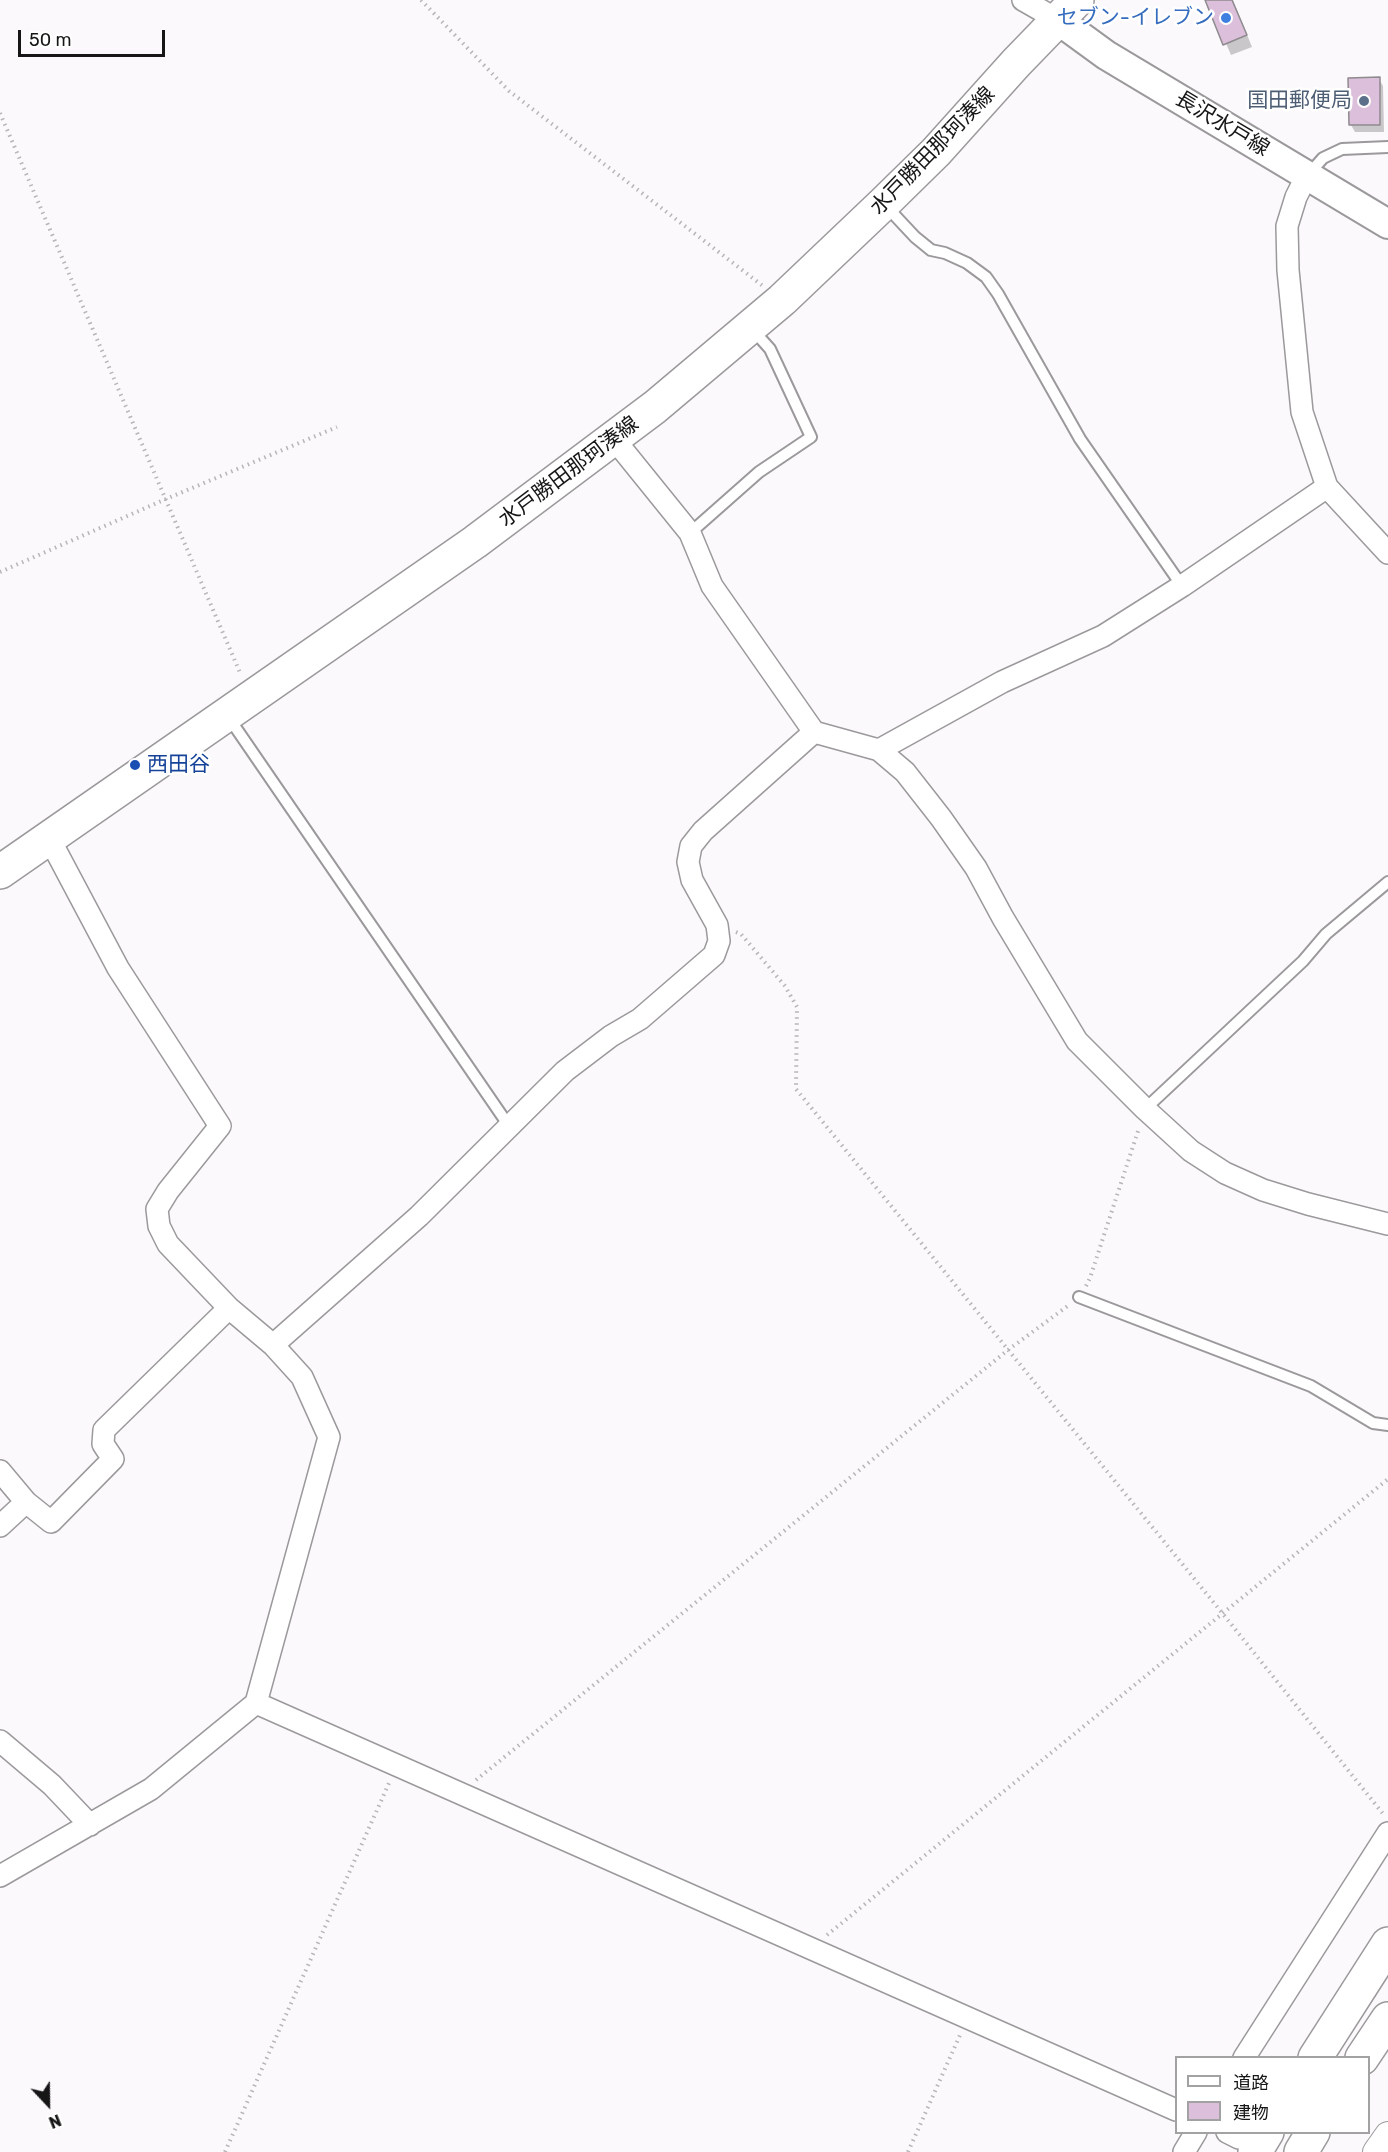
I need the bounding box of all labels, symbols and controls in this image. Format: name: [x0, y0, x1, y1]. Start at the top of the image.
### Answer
place label: セブン-イレブン: [1057, 5, 1214, 31]
marker: セブン-イレブン: [1219, 11, 1233, 25]
scale bar: [21, 18, 168, 56]
text: 50 m: [29, 29, 72, 51]
street label: 水戸勝田那珂湊線: [866, 82, 1000, 220]
street label: 長沢水戸線: [1171, 86, 1273, 162]
place label: 国田郵便局: [1247, 88, 1352, 114]
marker: 国田郵便局: [1357, 94, 1371, 108]
street label: 水戸勝田那珂湊線: [494, 411, 644, 533]
place label: 西田谷: [147, 752, 210, 778]
marker: 西田谷: [128, 758, 142, 772]
legend: [1175, 2056, 1370, 2134]
text: 道路: [1233, 2072, 1269, 2094]
north arrow: [18, 2074, 78, 2134]
text: 建物: [1233, 2102, 1269, 2124]
text: N: [46, 2110, 64, 2132]

